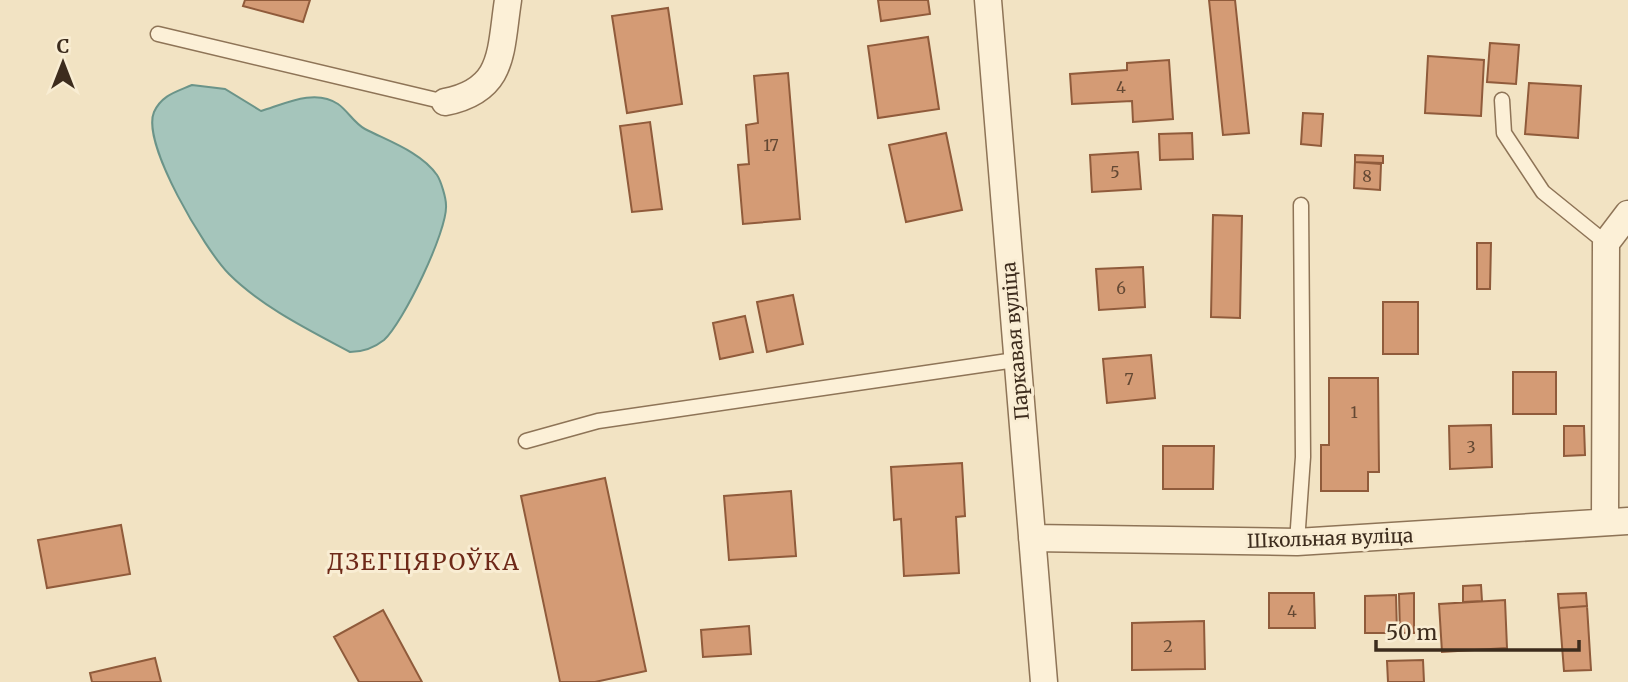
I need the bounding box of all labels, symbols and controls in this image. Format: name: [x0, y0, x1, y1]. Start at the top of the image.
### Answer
north arrow: [28, 28, 98, 98]
text: С: [57, 34, 69, 58]
house number: 4: [1116, 77, 1126, 97]
house number: 17: [763, 135, 779, 155]
house number: 5: [1110, 162, 1120, 182]
house number: 8: [1362, 166, 1372, 186]
street label: Паркавая вуліца: [996, 261, 1034, 421]
house number: 6: [1116, 278, 1126, 298]
house number: 7: [1124, 369, 1134, 389]
house number: 1: [1350, 402, 1358, 422]
house number: 3: [1466, 437, 1476, 457]
street label: Школьная вуліца: [1246, 523, 1414, 553]
district label: ДЗЕГЦЯРОЎКА: [327, 547, 521, 576]
house number: 4: [1287, 601, 1297, 621]
scale bar: [1376, 608, 1579, 652]
text: 50 m: [1386, 619, 1437, 646]
house number: 2: [1163, 636, 1173, 656]

